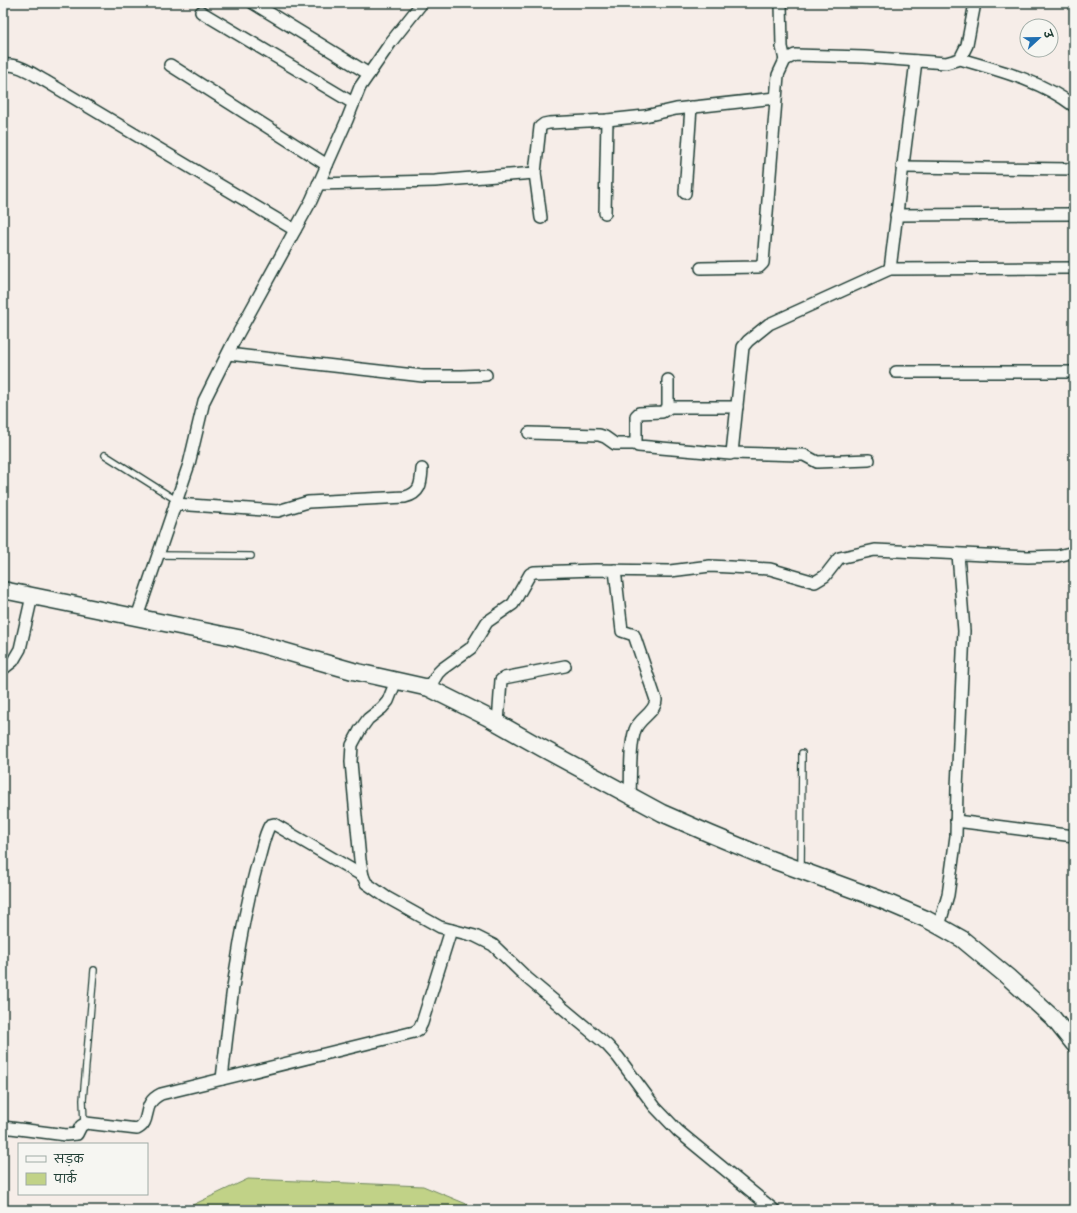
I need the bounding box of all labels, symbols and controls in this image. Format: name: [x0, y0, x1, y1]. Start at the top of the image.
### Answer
north arrow: [1019, 18, 1059, 58]
text: उ: [1040, 28, 1056, 42]
legend: [18, 1143, 148, 1195]
text: सड़क: [53, 1152, 85, 1167]
text: पार्क: [53, 1169, 78, 1187]

